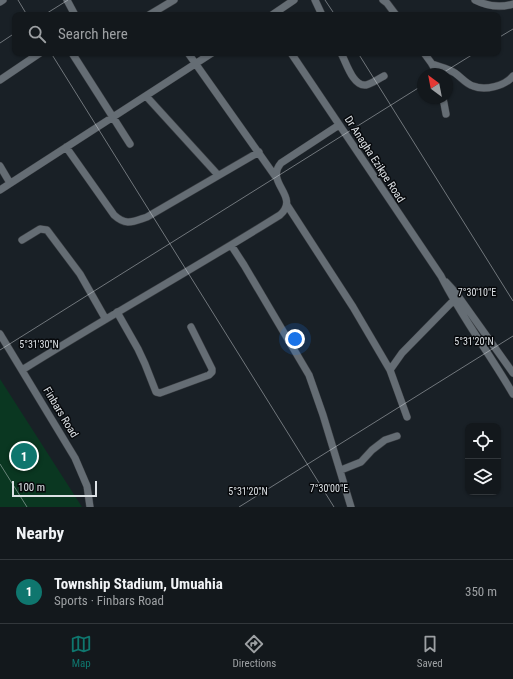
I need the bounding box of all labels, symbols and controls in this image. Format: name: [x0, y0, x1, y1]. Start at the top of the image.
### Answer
search box: [12, 12, 501, 56]
icon: search: [26, 23, 48, 45]
text: Search here: [58, 25, 128, 43]
north arrow: [417, 68, 453, 104]
street label: Dr Anagha Ezikpe Road: [342, 114, 407, 205]
text: 7°30'10"E: [458, 287, 496, 298]
your location: [285, 329, 305, 349]
text: 5°31'20"N: [454, 336, 494, 347]
text: 5°31'30"N: [19, 339, 59, 350]
street label: Finbars Road: [40, 385, 81, 440]
map controls: [465, 423, 501, 495]
button: locate: [465, 423, 501, 459]
pin: 1: [11, 441, 37, 471]
button: layers: [465, 459, 501, 495]
scale bar: [12, 479, 97, 498]
text: 100 m: [18, 481, 45, 494]
text: 7°30'00"E: [310, 483, 348, 494]
text: 5°31'20"N: [228, 486, 268, 497]
text: Nearby: [16, 523, 64, 543]
text: Township Stadium, Umuahia: [54, 575, 223, 593]
text: 1: [26, 584, 32, 599]
text: 350 m: [465, 584, 497, 599]
text: Sports · Finbars Road: [54, 593, 164, 608]
tab: Map: [70, 633, 92, 670]
tab: Directions: [232, 633, 276, 670]
tab: Saved: [417, 633, 443, 670]

